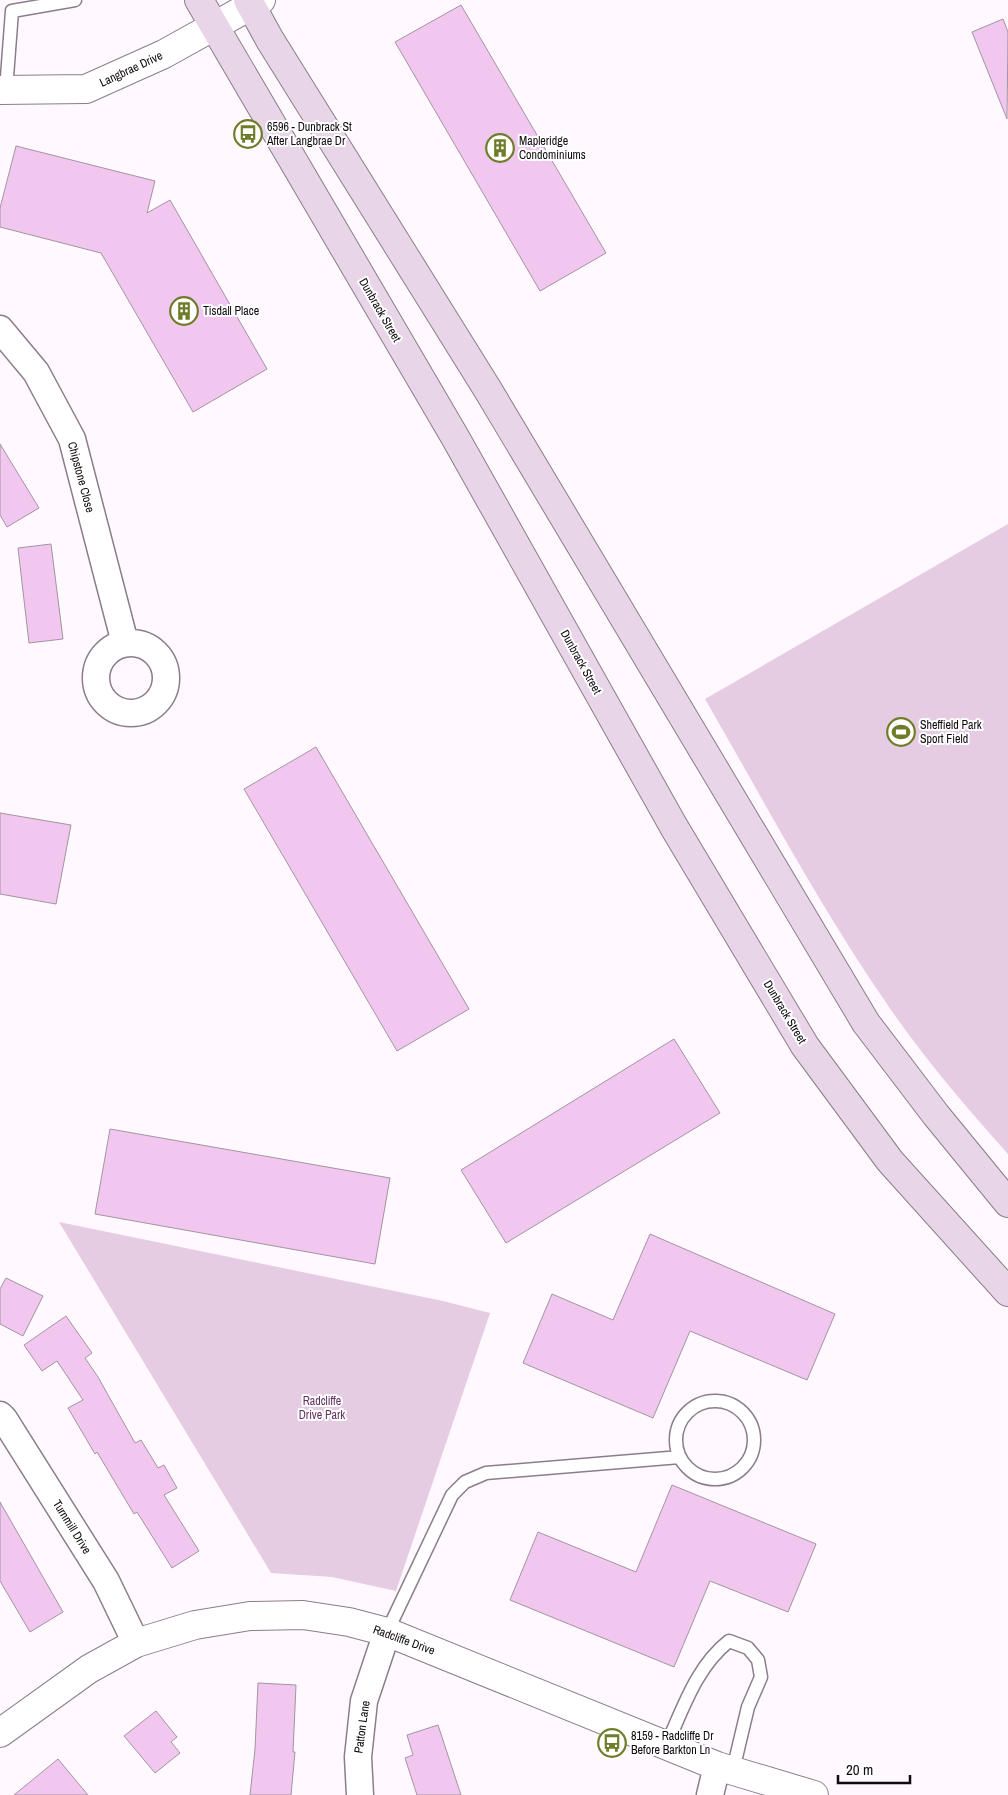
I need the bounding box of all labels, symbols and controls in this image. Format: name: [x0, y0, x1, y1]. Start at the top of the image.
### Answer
street label: Langbrae Drive: [97, 47, 165, 91]
bus stop icon: 6596 - Dunbrack St After Langbrae Dr: [233, 119, 263, 149]
place label: 6596 - Dunbrack St After Langbrae Dr: [266, 119, 352, 149]
building icon: Mapleridge Condominiums: [485, 133, 515, 163]
place label: Mapleridge Condominiums: [519, 133, 586, 163]
street label: Dunbrack Street: [355, 275, 405, 345]
building icon: Tisdall Place: [169, 296, 199, 326]
place label: Tisdall Place: [203, 303, 259, 319]
street label: Chipstone Close: [64, 440, 98, 514]
street label: Dunbrack Street: [557, 627, 605, 697]
sports icon: Sheffield Park Sport Field: [886, 717, 916, 747]
place label: Sheffield Park Sport Field: [920, 717, 982, 747]
street label: Dunbrack Street: [760, 977, 810, 1047]
park label: Radcliffe Drive Park: [299, 1393, 345, 1423]
street label: Turnmill Drive: [49, 1497, 95, 1557]
street label: Radcliffe Drive: [371, 1621, 437, 1659]
street label: Patton Lane: [350, 1700, 374, 1754]
bus stop icon: 8159 - Radcliffe Dr Before Barkton Ln: [597, 1728, 627, 1758]
place label: 8159 - Radcliffe Dr Before Barkton Ln: [631, 1728, 714, 1758]
scale bar: [838, 1752, 910, 1784]
text: 20 m: [846, 1759, 873, 1780]

